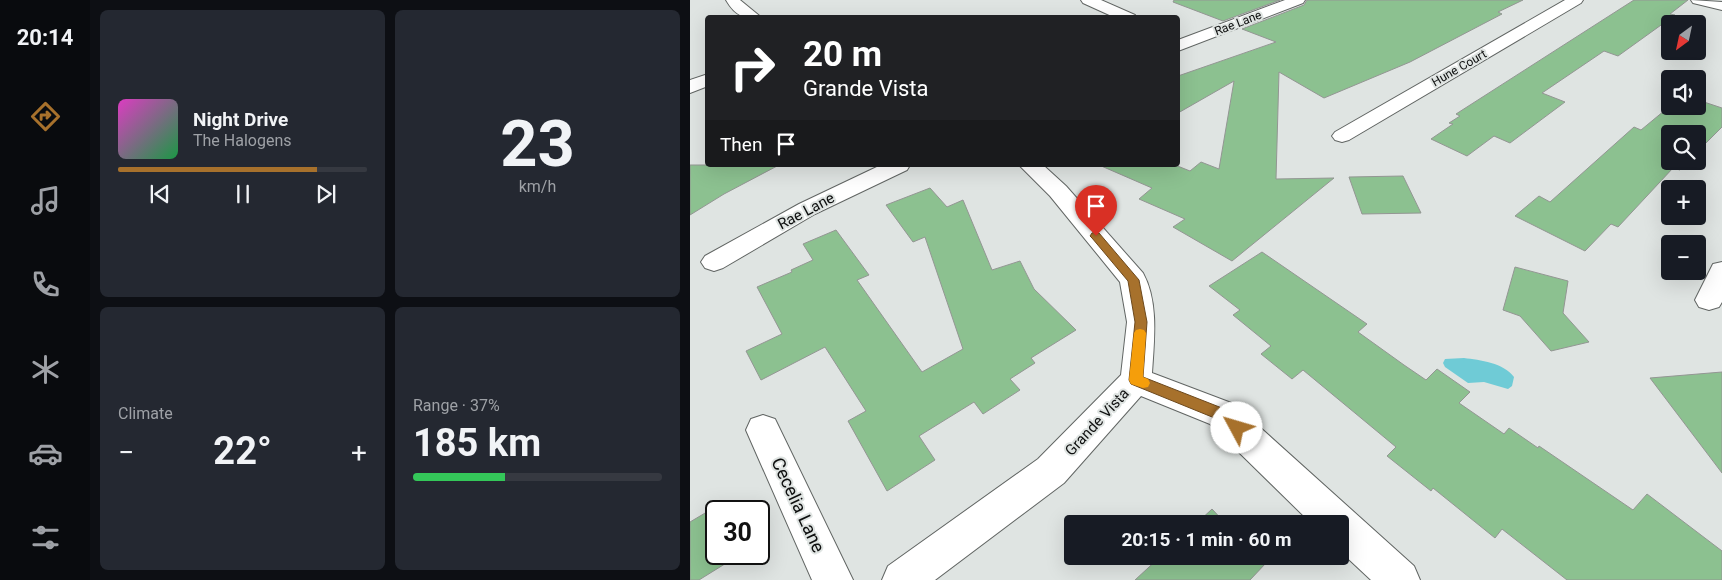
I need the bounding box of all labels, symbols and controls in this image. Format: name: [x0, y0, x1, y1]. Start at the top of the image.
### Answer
street label: Rae Lane: [1213, 8, 1263, 38]
north arrow: [1661, 15, 1706, 60]
map controls: [1661, 15, 1706, 280]
text: 20:14: [17, 25, 73, 50]
text: 20 m: [803, 34, 882, 75]
icon: right: [720, 35, 785, 100]
street label: Hune Court: [1429, 47, 1489, 89]
button: sound: [1661, 70, 1706, 115]
text: Grande Vista: [803, 76, 929, 101]
icon: directions: [28, 99, 63, 134]
text: 23: [500, 106, 575, 182]
text: Night Drive: [193, 108, 288, 131]
button: search: [1661, 125, 1706, 170]
icon: arrive: [772, 130, 800, 158]
text: The Halogens: [193, 131, 292, 150]
text: Then: [720, 133, 762, 156]
text: km/h: [519, 177, 556, 196]
icon: previous: [146, 180, 174, 208]
icon: pause: [229, 180, 257, 208]
icon: next: [312, 180, 340, 208]
button: +: [1661, 180, 1706, 225]
icon: music: [28, 183, 63, 218]
pin: [1075, 185, 1117, 236]
street label: Rae Lane: [775, 189, 837, 233]
icon: arrive: [1082, 192, 1110, 220]
button: −: [1661, 235, 1706, 280]
icon: phone: [28, 267, 63, 302]
icon: climate: [28, 352, 63, 387]
street label: Grande Vista: [1061, 385, 1133, 459]
text: Range · 37%: [413, 396, 500, 415]
position arrow: [1210, 401, 1262, 453]
text: Climate: [118, 404, 173, 423]
text: 185 km: [413, 421, 541, 465]
text: 22°: [213, 429, 272, 473]
icon: car: [28, 436, 63, 471]
text: −: [118, 436, 134, 469]
text: +: [351, 436, 367, 469]
street label: Cecelia Lane: [767, 454, 830, 556]
speed limit sign: 30: [705, 500, 770, 565]
icon: filters: [28, 520, 63, 555]
text: 20:15 · 1 min · 60 m: [1121, 528, 1292, 551]

